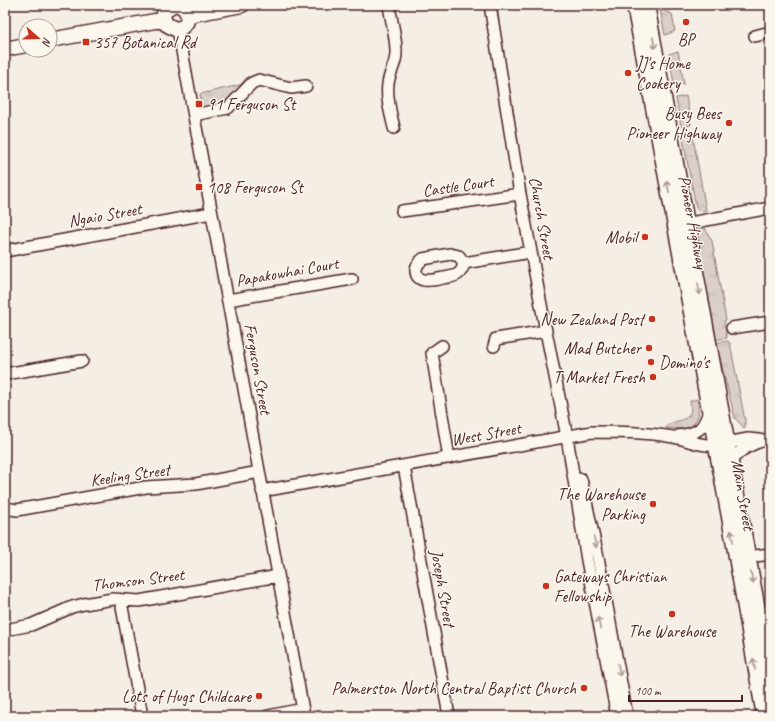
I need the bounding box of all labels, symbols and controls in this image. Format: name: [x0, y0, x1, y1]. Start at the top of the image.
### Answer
marker: BP: [681, 17, 691, 27]
north arrow: [18, 18, 58, 58]
place label: BP: [678, 29, 696, 50]
place label: 357 Botanical Rd: [94, 32, 199, 53]
text: N: [39, 36, 55, 49]
one-way arrow: [650, 36, 658, 49]
marker: 357 Botanical Rd: [81, 37, 91, 47]
place label: JJ's Home Cookery: [635, 53, 691, 94]
marker: JJ's Home Cookery: [623, 68, 633, 78]
place label: 91 Ferguson St: [207, 94, 298, 115]
marker: 91 Ferguson St: [194, 99, 204, 109]
place label: Busy Bees Pioneer Highway: [627, 103, 723, 144]
marker: Busy Bees Pioneer Highway: [724, 118, 734, 128]
street label: Castle Court: [421, 170, 497, 201]
street label: Pioneer Highway: [674, 174, 713, 272]
street label: Church Street: [524, 175, 560, 263]
place label: 108 Ferguson St: [207, 177, 305, 198]
one-way arrow: [664, 181, 672, 194]
marker: 108 Ferguson St: [194, 182, 204, 192]
street label: Ngaio Street: [67, 198, 145, 232]
place label: Mobil: [605, 227, 640, 248]
marker: Mobil: [640, 232, 650, 242]
street label: Papakowhai Court: [234, 252, 342, 291]
one-way arrow: [695, 282, 703, 295]
place label: New Zealand Post: [540, 309, 646, 330]
marker: New Zealand Post: [647, 314, 657, 324]
street label: Ferguson Street: [240, 322, 277, 418]
place label: Mad Butcher: [564, 338, 643, 359]
marker: Mad Butcher: [644, 343, 654, 353]
place label: Domino's: [659, 352, 711, 373]
marker: Domino's: [646, 357, 656, 367]
place label: T Market Fresh: [553, 367, 645, 388]
marker: T Market Fresh: [648, 372, 658, 382]
street label: West Street: [450, 417, 525, 450]
street label: Main Street: [726, 458, 760, 534]
street label: Keeling Street: [89, 459, 173, 491]
place label: The Warehouse Parking: [557, 484, 646, 525]
marker: The Warehouse Parking: [648, 499, 658, 509]
one-way arrow: [728, 530, 736, 543]
one-way arrow: [591, 535, 599, 548]
street label: Joseph Street: [426, 547, 460, 630]
street label: Thomson Street: [91, 564, 188, 596]
place label: Gateways Christian Fellowship: [554, 566, 668, 607]
one-way arrow: [748, 571, 756, 584]
marker: Gateways Christian Fellowship: [541, 581, 551, 591]
marker: The Warehouse: [667, 609, 677, 619]
one-way arrow: [595, 617, 603, 630]
place label: The Warehouse: [628, 621, 717, 642]
one-way arrow: [750, 658, 758, 671]
one-way arrow: [615, 663, 623, 676]
scale bar: [629, 677, 742, 703]
place label: Palmerston North Central Baptist Church: [332, 678, 576, 699]
marker: Palmerston North Central Baptist Church: [579, 683, 589, 693]
text: 100 m: [635, 683, 662, 699]
place label: Lots of Hugs Childcare: [122, 686, 252, 707]
marker: Lots of Hugs Childcare: [254, 691, 264, 701]

